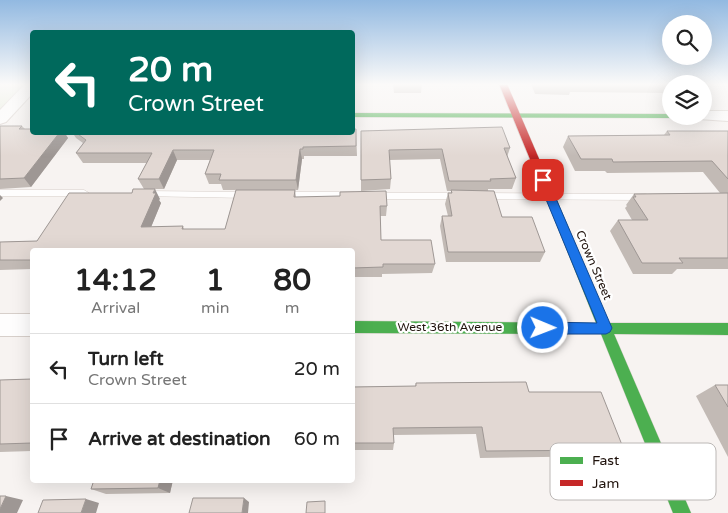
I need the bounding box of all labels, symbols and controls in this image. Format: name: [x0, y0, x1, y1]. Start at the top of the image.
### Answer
map controls: [662, 15, 712, 125]
button: search: [662, 15, 712, 65]
text: 20 m: [128, 49, 213, 91]
icon: left: [45, 50, 110, 115]
button: layers: [662, 75, 712, 125]
text: Crown Street: [128, 91, 264, 117]
pin: [522, 159, 564, 201]
icon: arrive: [529, 166, 557, 194]
street label: Crown Street: [573, 228, 615, 302]
text: 14:12: [74, 262, 157, 299]
text: 1: [206, 262, 225, 299]
text: 80: [273, 262, 311, 299]
text: Arrival: [91, 298, 140, 318]
text: min: [201, 298, 229, 318]
text: m: [285, 298, 300, 318]
position arrow: [516, 301, 568, 353]
street label: West 36th Avenue: [398, 320, 503, 334]
text: Turn left: [88, 348, 164, 370]
icon: left: [45, 355, 73, 383]
text: 20 m: [294, 358, 340, 380]
text: Crown Street: [88, 370, 187, 390]
icon: arrive: [45, 425, 73, 453]
text: Arrive at destination: [88, 428, 271, 450]
text: 60 m: [294, 428, 340, 450]
legend: [550, 443, 716, 500]
text: Fast: [592, 452, 620, 469]
text: Jam: [592, 475, 619, 492]

